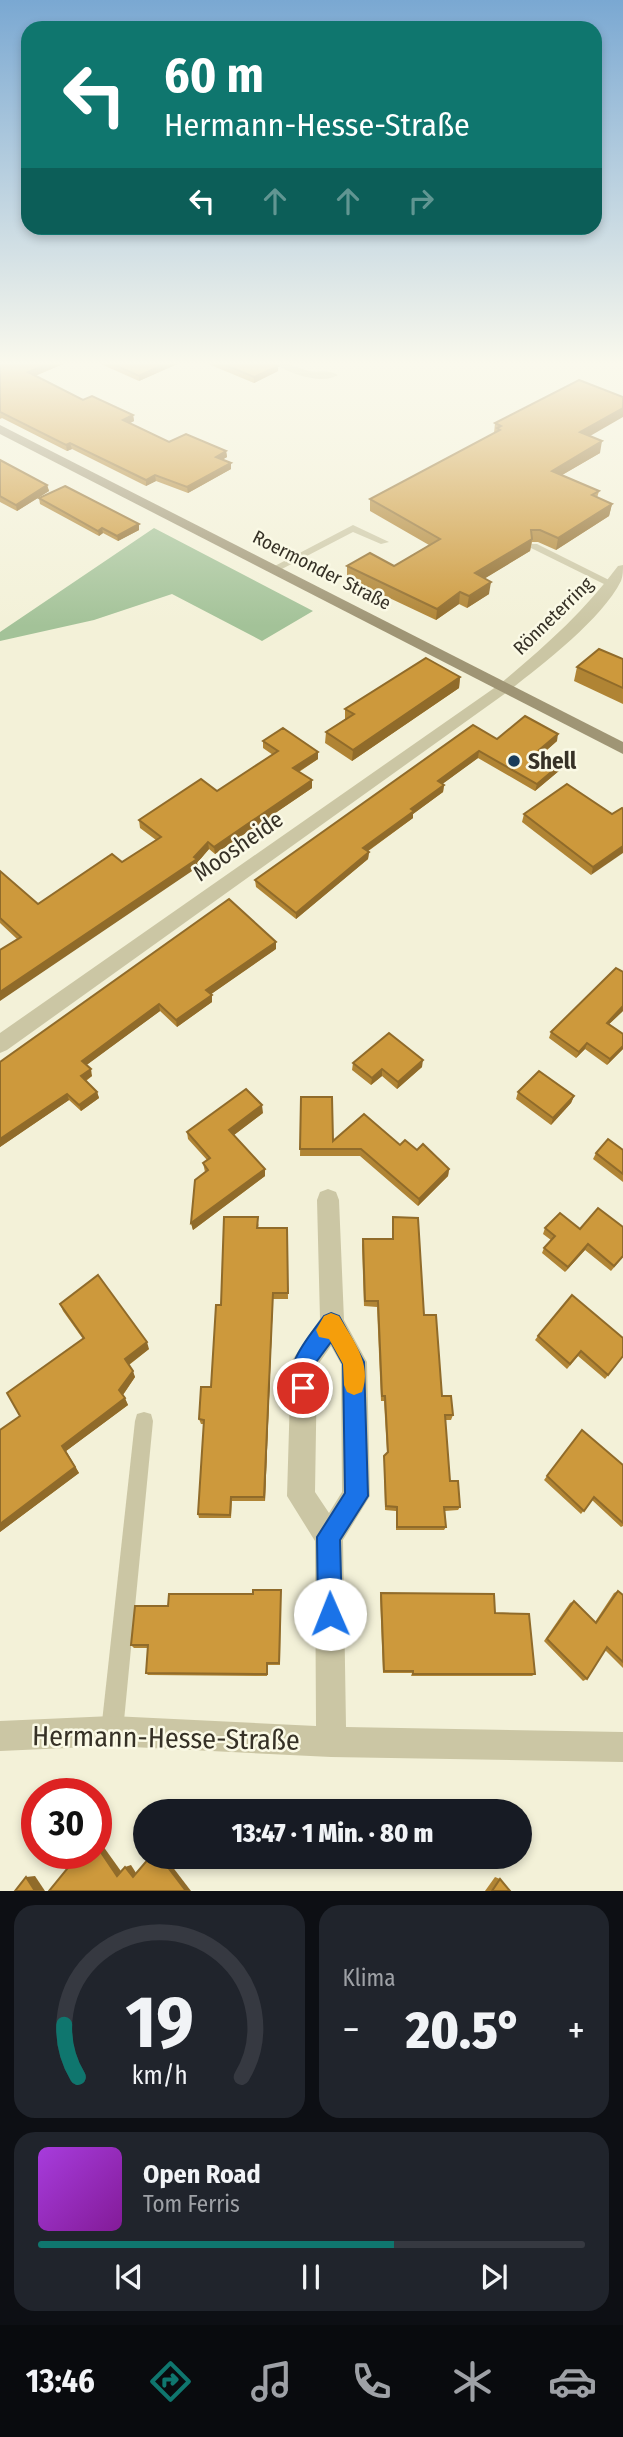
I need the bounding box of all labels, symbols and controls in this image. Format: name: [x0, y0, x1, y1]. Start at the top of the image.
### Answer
text: 60 m: [164, 46, 264, 105]
icon: left: [49, 49, 140, 140]
text: Hermann-Hesse-Straße: [164, 106, 470, 144]
icon: left: [183, 182, 221, 220]
icon: ahead: [256, 182, 294, 220]
icon: ahead: [329, 182, 367, 220]
icon: right: [402, 182, 440, 220]
street label: Roermonder Straße: [249, 525, 395, 615]
street label: Rönneterring: [508, 572, 598, 660]
place label: Shell: [528, 747, 577, 775]
marker: Shell: [506, 753, 522, 769]
street label: Moosheide: [188, 805, 288, 887]
pin: [273, 1358, 333, 1418]
icon: arrive: [284, 1369, 322, 1407]
position arrow: [293, 1577, 367, 1651]
street label: Hermann-Hesse-Straße: [32, 1719, 300, 1757]
speed limit sign: 30: [21, 1778, 112, 1869]
text: 13:47 · 1 Min. · 80 m: [232, 1818, 433, 1849]
text: Klima: [343, 1964, 396, 1992]
text: 19: [125, 1980, 193, 2067]
text: 20.5°: [406, 1999, 521, 2062]
text: −: [343, 2007, 360, 2053]
text: +: [568, 2007, 585, 2053]
text: km/h: [131, 2061, 187, 2091]
text: Open Road: [143, 2159, 261, 2190]
text: Tom Ferris: [143, 2190, 240, 2218]
icon: previous: [110, 2258, 148, 2296]
icon: pause: [292, 2258, 330, 2296]
icon: next: [475, 2258, 513, 2296]
icon: directions: [146, 2357, 195, 2406]
icon: music: [247, 2357, 296, 2406]
icon: phone: [347, 2357, 396, 2406]
icon: climate: [448, 2357, 497, 2406]
icon: car: [548, 2357, 597, 2406]
text: 13:46: [26, 2362, 95, 2400]

